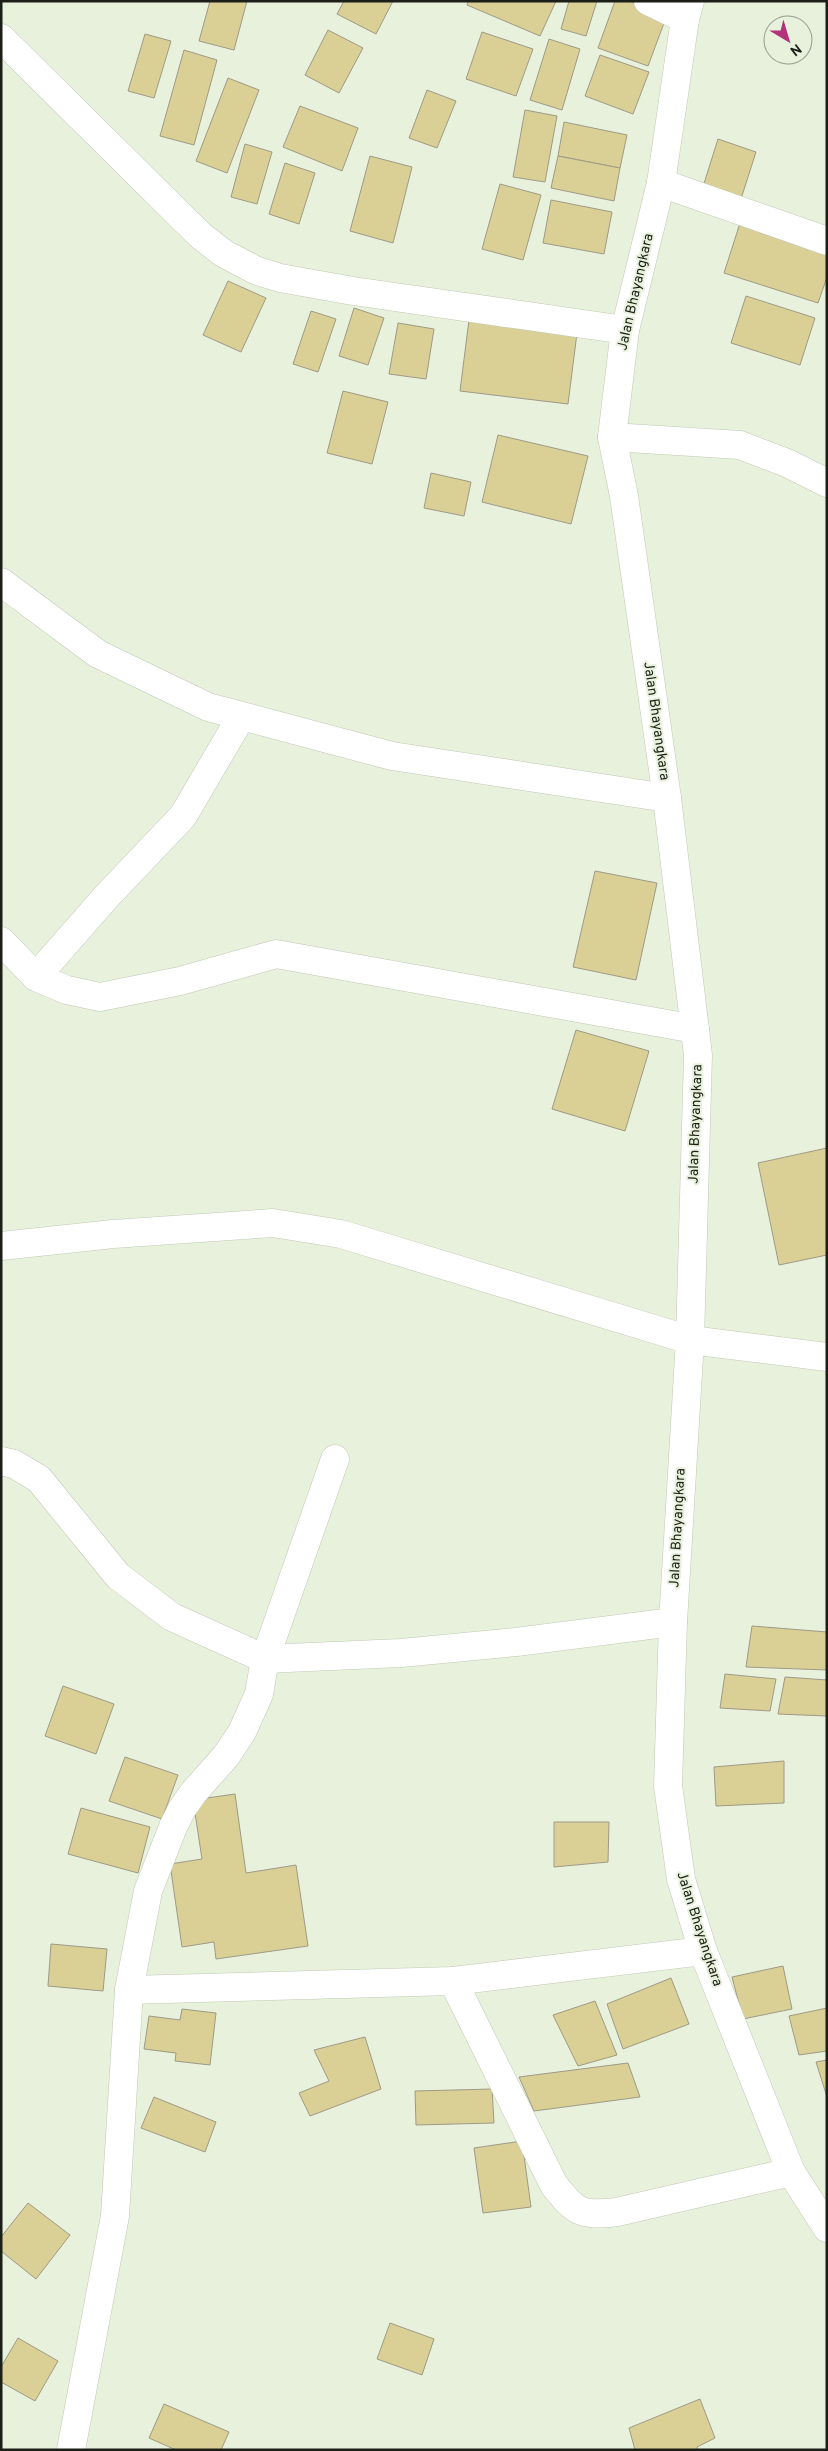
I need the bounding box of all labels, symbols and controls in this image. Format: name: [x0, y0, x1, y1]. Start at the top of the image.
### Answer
north arrow: [763, 15, 813, 65]
text: N: [786, 39, 804, 59]
street label: Jalan Bhayangkara: [614, 232, 658, 352]
street label: Jalan Bhayangkara: [639, 661, 673, 781]
street label: Jalan Bhayangkara: [685, 1064, 707, 1184]
street label: Jalan Bhayangkara: [666, 1468, 690, 1588]
street label: Jalan Bhayangkara: [672, 1869, 726, 1989]

